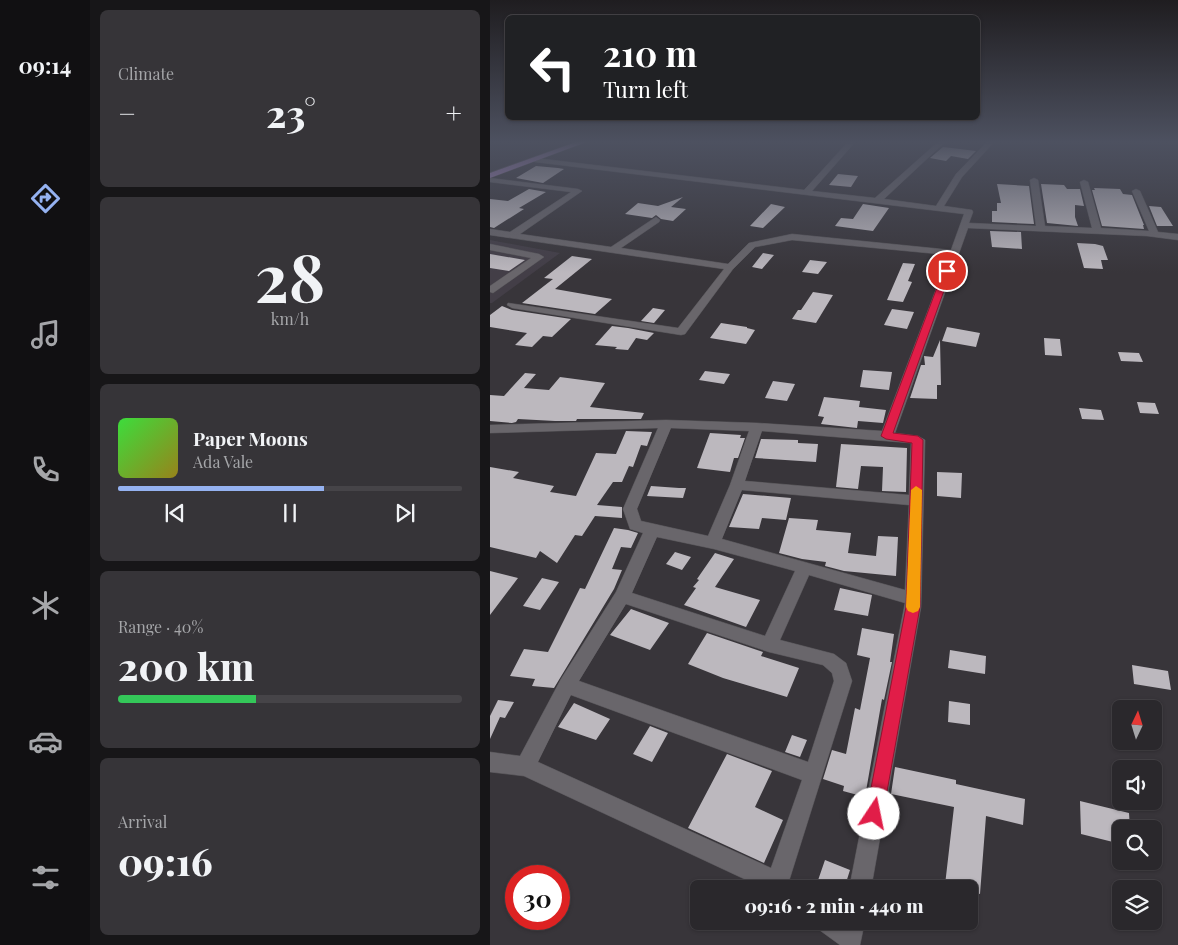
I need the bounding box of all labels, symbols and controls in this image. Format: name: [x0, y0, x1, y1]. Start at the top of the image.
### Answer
text: 210 m: [603, 29, 697, 76]
icon: left: [520, 35, 585, 100]
text: 09:14: [19, 50, 71, 80]
text: Climate: [118, 63, 174, 84]
text: Turn left: [603, 74, 688, 104]
text: 23°: [266, 87, 316, 138]
text: −: [118, 94, 136, 131]
text: +: [446, 94, 462, 131]
icon: directions: [28, 181, 63, 216]
text: 28: [255, 232, 325, 318]
pin: [926, 250, 968, 292]
icon: arrive: [933, 257, 961, 285]
text: km/h: [271, 308, 309, 329]
icon: music: [28, 317, 63, 352]
text: Paper Moons: [193, 425, 308, 451]
text: Ada Vale: [193, 451, 253, 472]
icon: phone: [28, 452, 63, 487]
icon: previous: [161, 499, 189, 527]
icon: pause: [276, 499, 304, 527]
icon: next: [391, 499, 419, 527]
icon: climate: [28, 588, 63, 623]
text: Range · 40%: [118, 616, 203, 637]
text: 200 km: [118, 640, 254, 691]
north arrow: [1112, 700, 1162, 750]
map controls: [1112, 700, 1162, 930]
icon: car: [28, 724, 63, 759]
button: sound: [1112, 760, 1162, 810]
position arrow: [847, 787, 899, 839]
text: Arrival: [118, 811, 167, 832]
button: search: [1112, 820, 1162, 870]
text: 09:16: [118, 835, 213, 886]
icon: filters: [28, 860, 63, 895]
speed limit sign: 30: [505, 865, 570, 930]
button: layers: [1112, 880, 1162, 930]
text: 09:16 · 2 min · 440 m: [745, 892, 923, 918]

